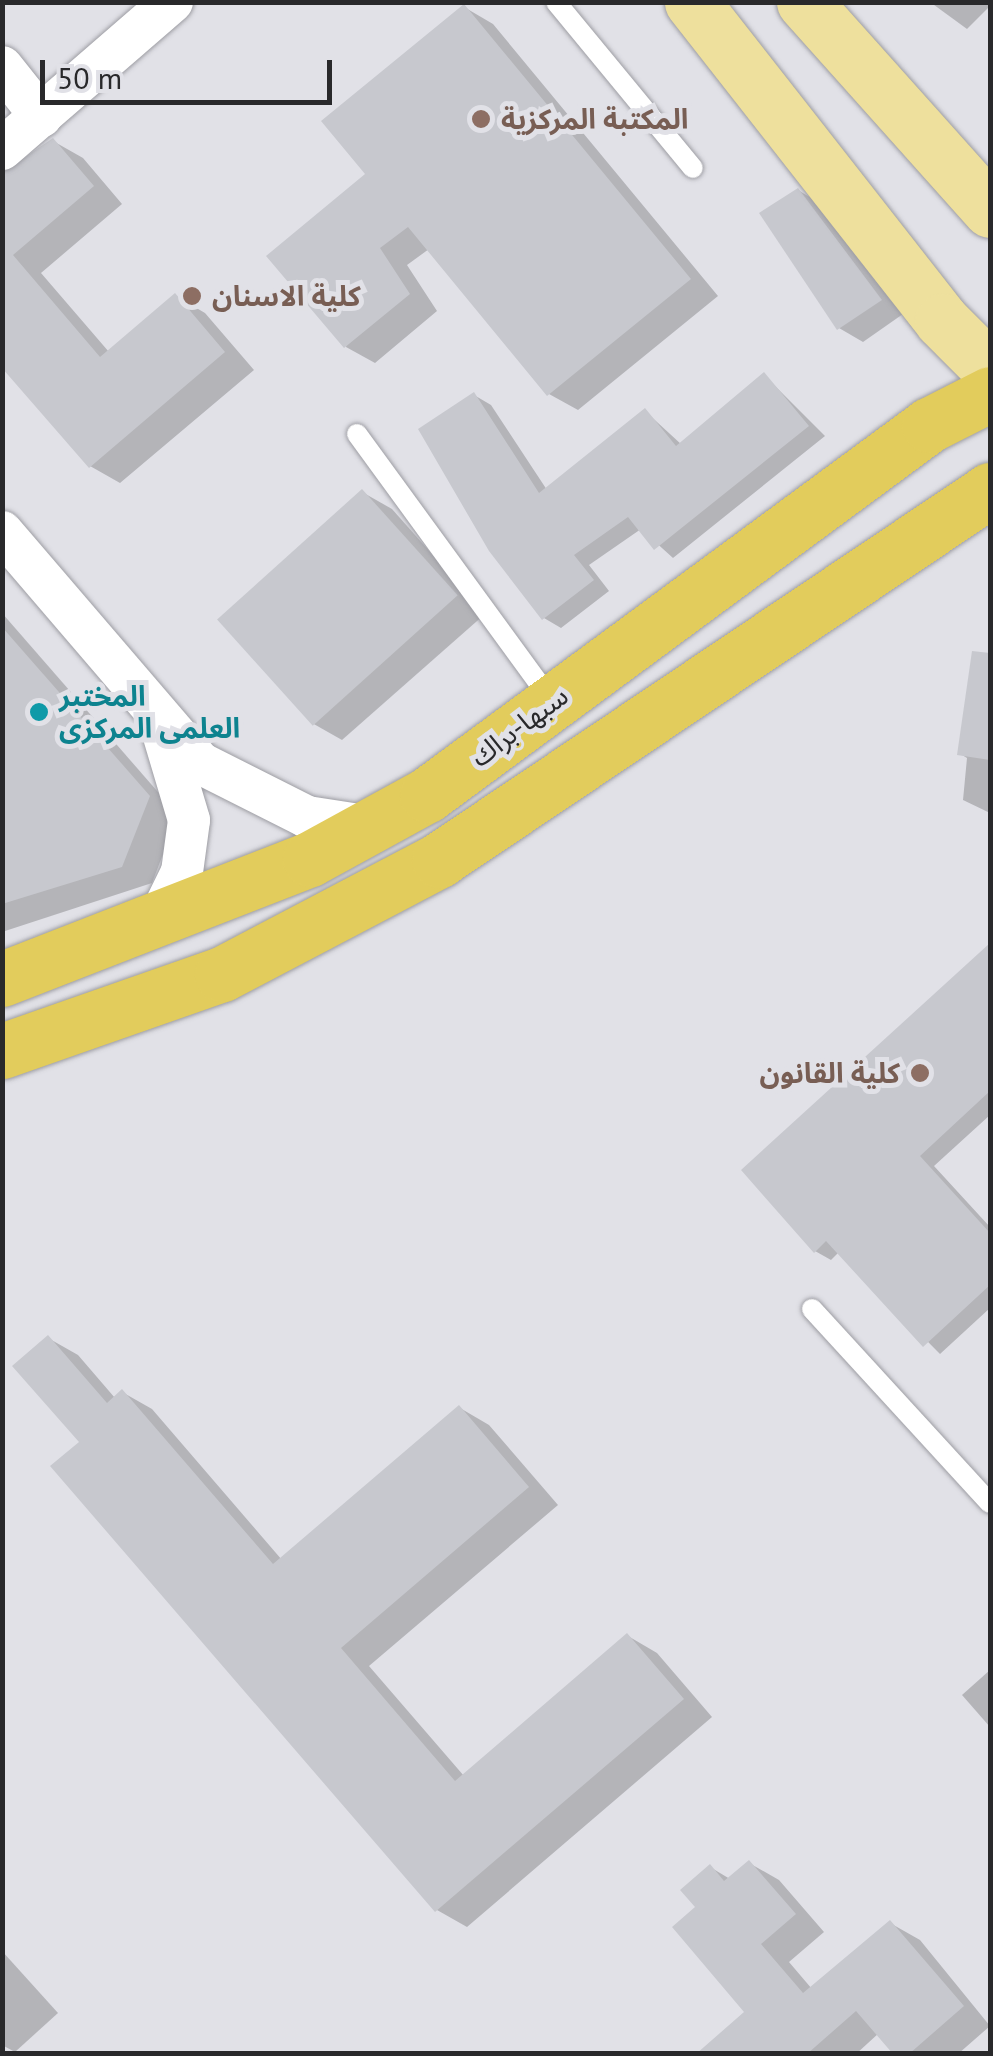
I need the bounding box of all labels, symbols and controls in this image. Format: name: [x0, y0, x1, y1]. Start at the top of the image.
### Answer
scale bar: [45, 40, 338, 102]
text: 50 m: [57, 58, 122, 97]
place label: المكتبة المركزية: [501, 102, 689, 136]
marker: المكتبة المركزية: [470, 108, 492, 130]
place label: كلية الاسنان: [212, 279, 361, 313]
marker: كلية الاسنان: [181, 285, 203, 307]
place label: المختبر العلمى المركزى: [59, 679, 240, 745]
street label: سبها-براك: [464, 679, 574, 773]
marker: المختبر العلمى المركزى: [28, 701, 50, 723]
place label: كلية القانون: [760, 1056, 900, 1090]
marker: كلية القانون: [909, 1062, 931, 1084]

